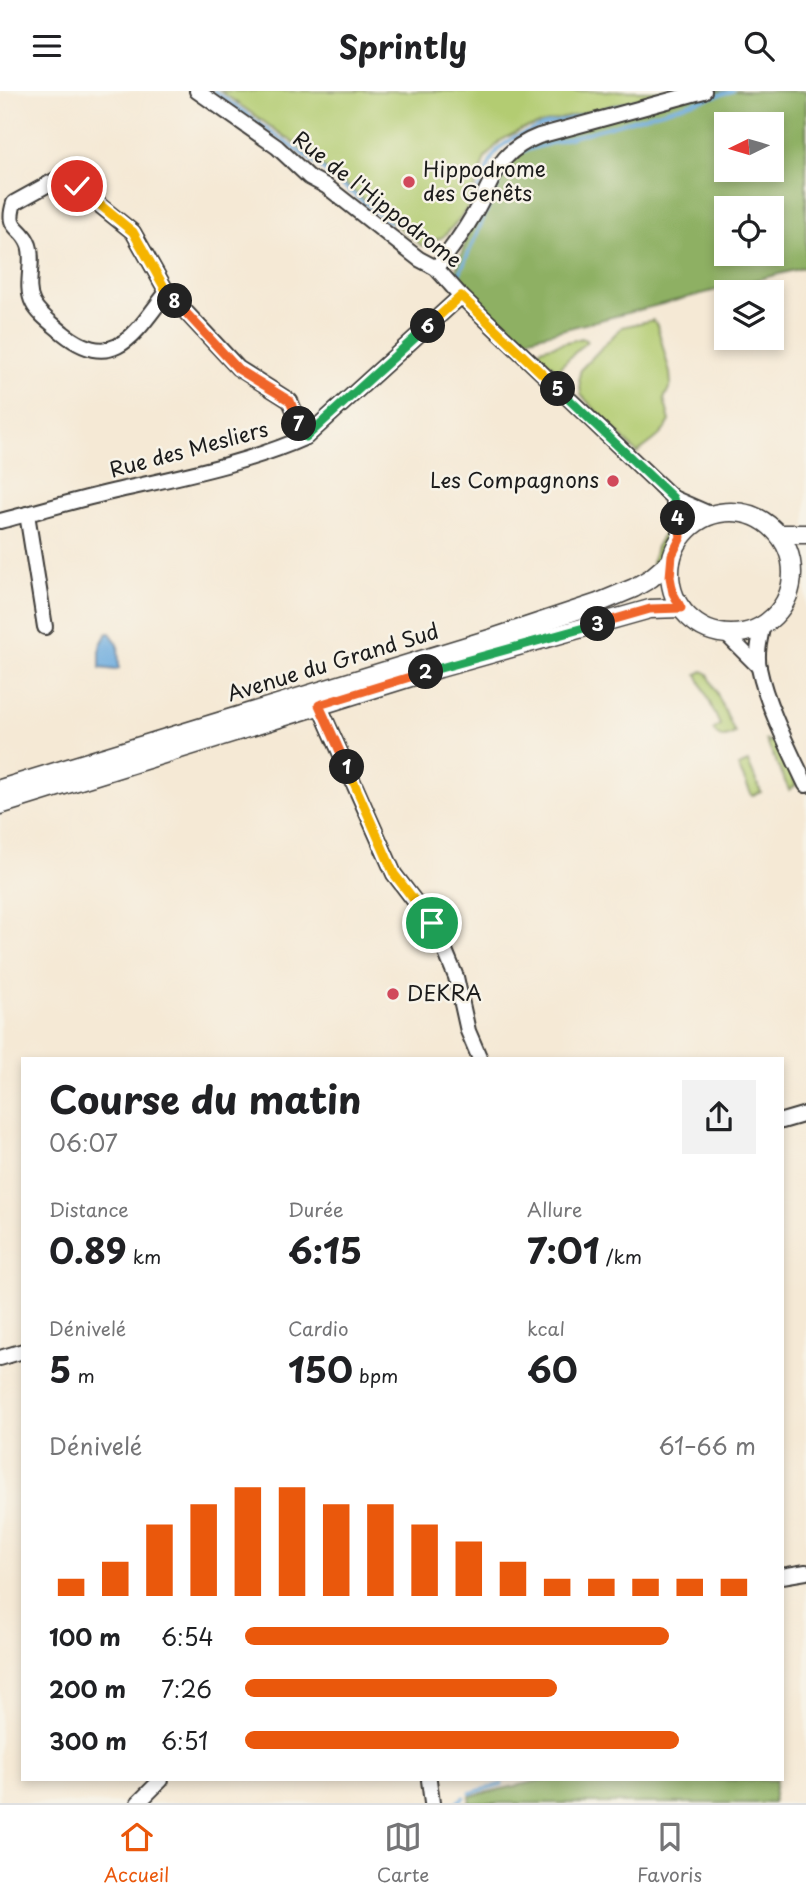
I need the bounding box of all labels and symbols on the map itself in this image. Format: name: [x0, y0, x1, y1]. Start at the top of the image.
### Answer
north arrow: [714, 112, 784, 182]
street label: Rue de l'Hippodrome: [287, 122, 470, 275]
place label: Hippodrome des Genêts: [423, 152, 546, 208]
pin: [47, 156, 107, 216]
marker: Hippodrome des Genêts: [401, 174, 417, 190]
pin: 8: [158, 283, 192, 319]
pin: 6: [410, 309, 446, 343]
pin: 5: [540, 371, 576, 407]
pin: 7: [282, 407, 316, 441]
street label: Rue des Mesliers: [106, 412, 271, 485]
place label: Les Compagnons: [430, 463, 599, 495]
marker: Les Compagnons: [605, 473, 621, 489]
pin: 4: [660, 501, 696, 535]
pin: 3: [580, 607, 616, 641]
street label: Avenue du Grand Sud: [223, 614, 442, 709]
pin: 2: [408, 655, 444, 689]
pin: 1: [330, 749, 364, 785]
pin: [402, 893, 462, 953]
place label: DEKRA: [407, 976, 482, 1008]
marker: DEKRA: [385, 986, 401, 1002]

